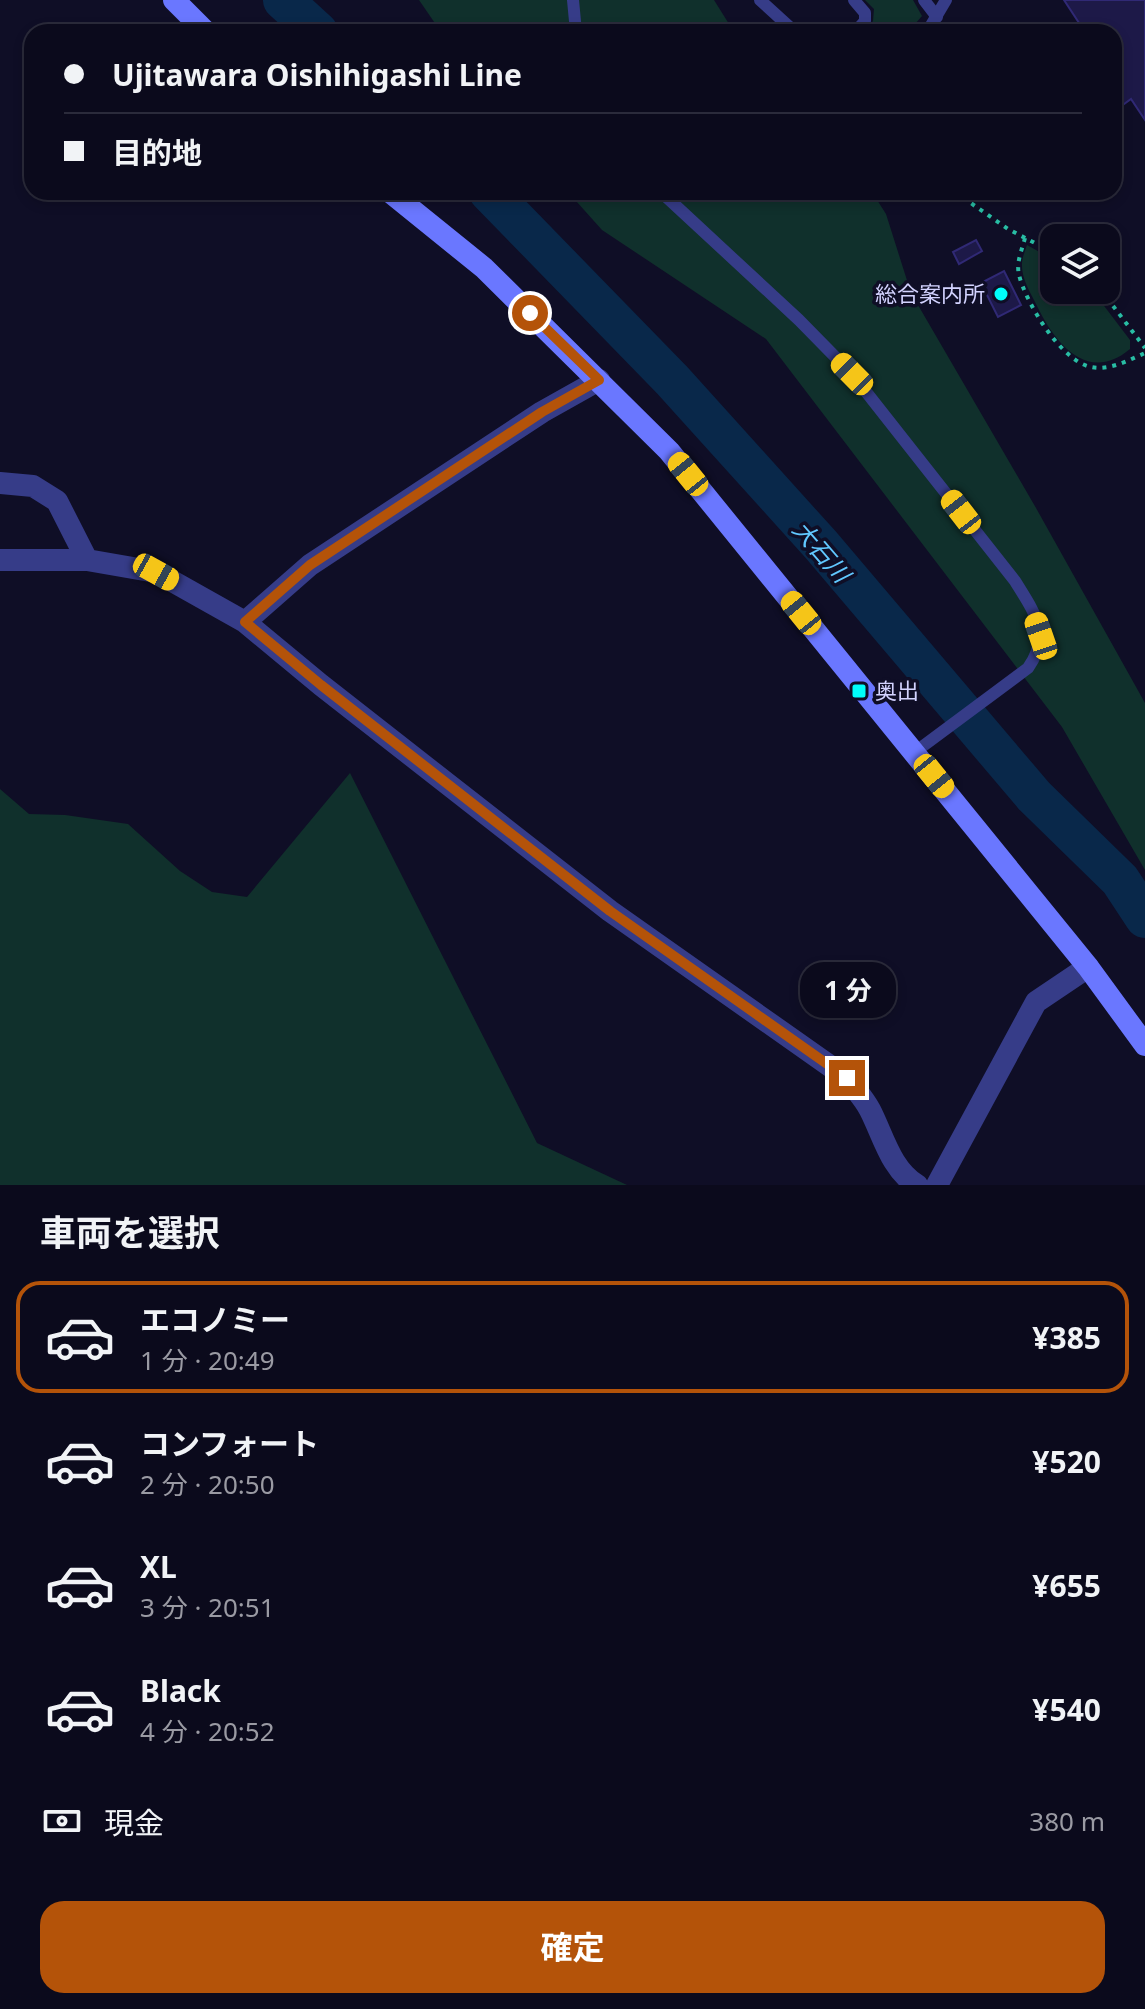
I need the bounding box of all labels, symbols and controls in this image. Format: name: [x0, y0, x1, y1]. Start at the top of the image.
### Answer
text: Ujitawara Oishihigashi Line: [112, 54, 522, 95]
text: 目的地: [112, 132, 202, 173]
map controls: [1040, 224, 1120, 304]
button: layers: [1040, 224, 1120, 304]
place label: 総合案内所: [875, 278, 985, 308]
marker: 総合案内所: [992, 285, 1010, 303]
route start: [512, 295, 548, 331]
car: [827, 349, 877, 399]
car: [664, 448, 712, 500]
car: [937, 486, 985, 538]
water label: 大石川: [786, 513, 860, 591]
car: [129, 550, 183, 594]
car: [777, 587, 825, 639]
car: [1022, 609, 1060, 663]
place label: 奥出: [875, 675, 919, 705]
marker: 奥出: [850, 682, 868, 700]
car: [910, 750, 958, 802]
callout: 1 分: [799, 962, 895, 1018]
text: 1 分: [824, 972, 872, 1008]
route end: [829, 1060, 865, 1096]
text: 車両を選択: [40, 1208, 220, 1257]
text: エコノミー: [140, 1299, 290, 1340]
icon: car: [44, 1301, 116, 1373]
text: ¥385: [1032, 1317, 1101, 1358]
text: 1 分 · 20:49: [140, 1342, 275, 1378]
text: コンフォート: [140, 1423, 319, 1464]
icon: car: [44, 1425, 116, 1497]
text: ¥520: [1032, 1441, 1101, 1482]
text: 2 分 · 20:50: [140, 1466, 275, 1502]
text: XL: [140, 1546, 177, 1587]
icon: car: [44, 1549, 116, 1621]
text: ¥655: [1032, 1565, 1101, 1606]
text: 3 分 · 20:51: [140, 1589, 275, 1625]
text: Black: [140, 1670, 221, 1711]
icon: car: [44, 1673, 116, 1745]
text: ¥540: [1032, 1689, 1101, 1730]
text: 4 分 · 20:52: [140, 1713, 275, 1749]
icon: cash: [40, 1799, 84, 1843]
text: 現金: [104, 1802, 164, 1843]
text: 380 m: [1029, 1803, 1105, 1839]
button: 確定: [40, 1901, 1105, 1993]

